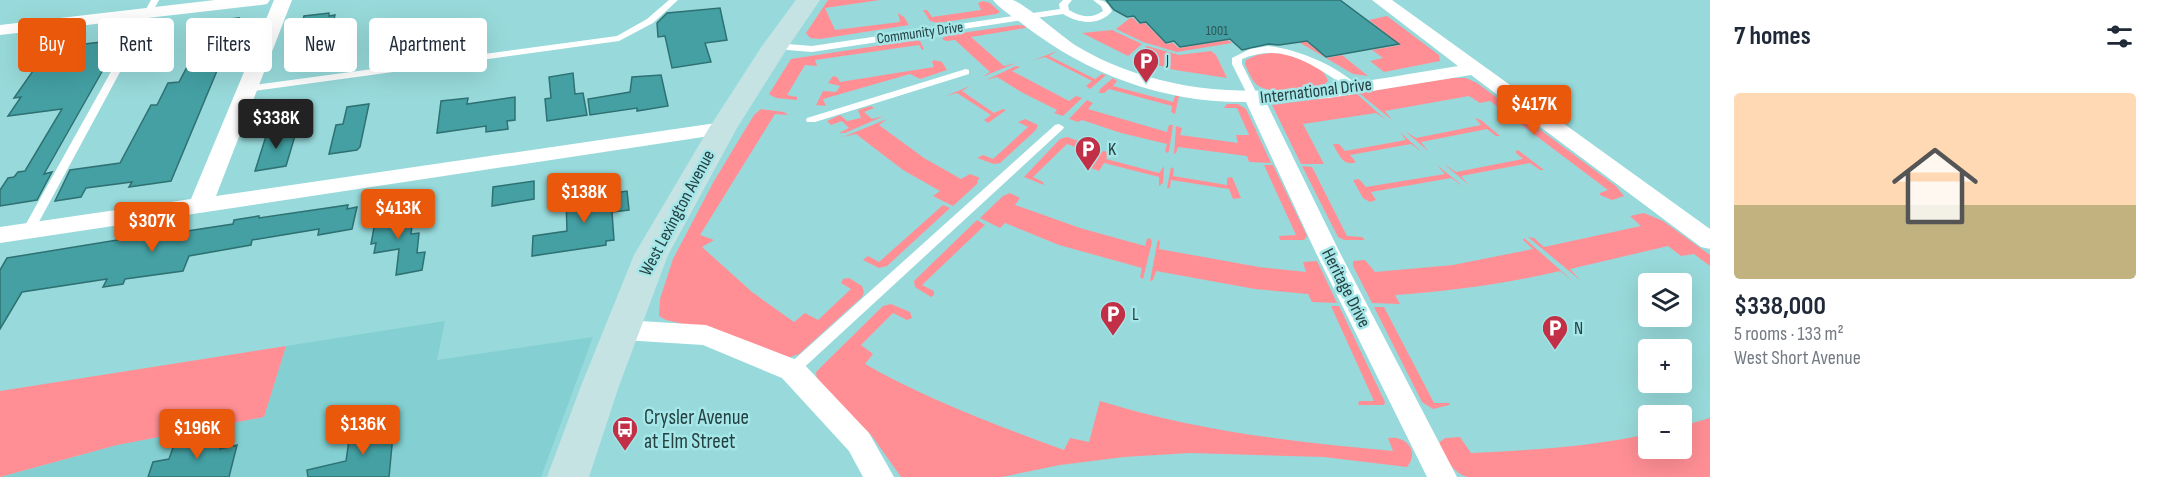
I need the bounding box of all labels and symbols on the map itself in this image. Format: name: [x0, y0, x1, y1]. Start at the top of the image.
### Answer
street label: Community Drive: [876, 18, 964, 48]
house number: 1001: [1206, 22, 1228, 39]
parking icon: J: [1131, 46, 1161, 84]
place label: J: [1165, 52, 1169, 71]
street label: International Drive: [1259, 74, 1373, 108]
pin: $417K: [1492, 85, 1576, 136]
pin: $338K: [234, 99, 318, 150]
parking icon: K: [1073, 134, 1103, 172]
place label: K: [1108, 139, 1117, 160]
street label: West Lexington Avenue: [635, 147, 719, 279]
pin: $138K: [542, 173, 626, 224]
pin: $413K: [356, 189, 440, 240]
pin: $307K: [110, 202, 194, 253]
street label: Heritage Drive: [1317, 245, 1375, 331]
parking icon: L: [1098, 299, 1128, 337]
place label: L: [1132, 304, 1139, 325]
parking icon: N: [1540, 313, 1570, 351]
place label: N: [1574, 318, 1583, 339]
pin: $136K: [321, 405, 405, 456]
place label: Crysler Avenue at Elm Street: [644, 405, 749, 454]
pin: $196K: [155, 409, 239, 460]
bus stop icon: Crysler Avenue at Elm Street: [610, 414, 640, 452]

